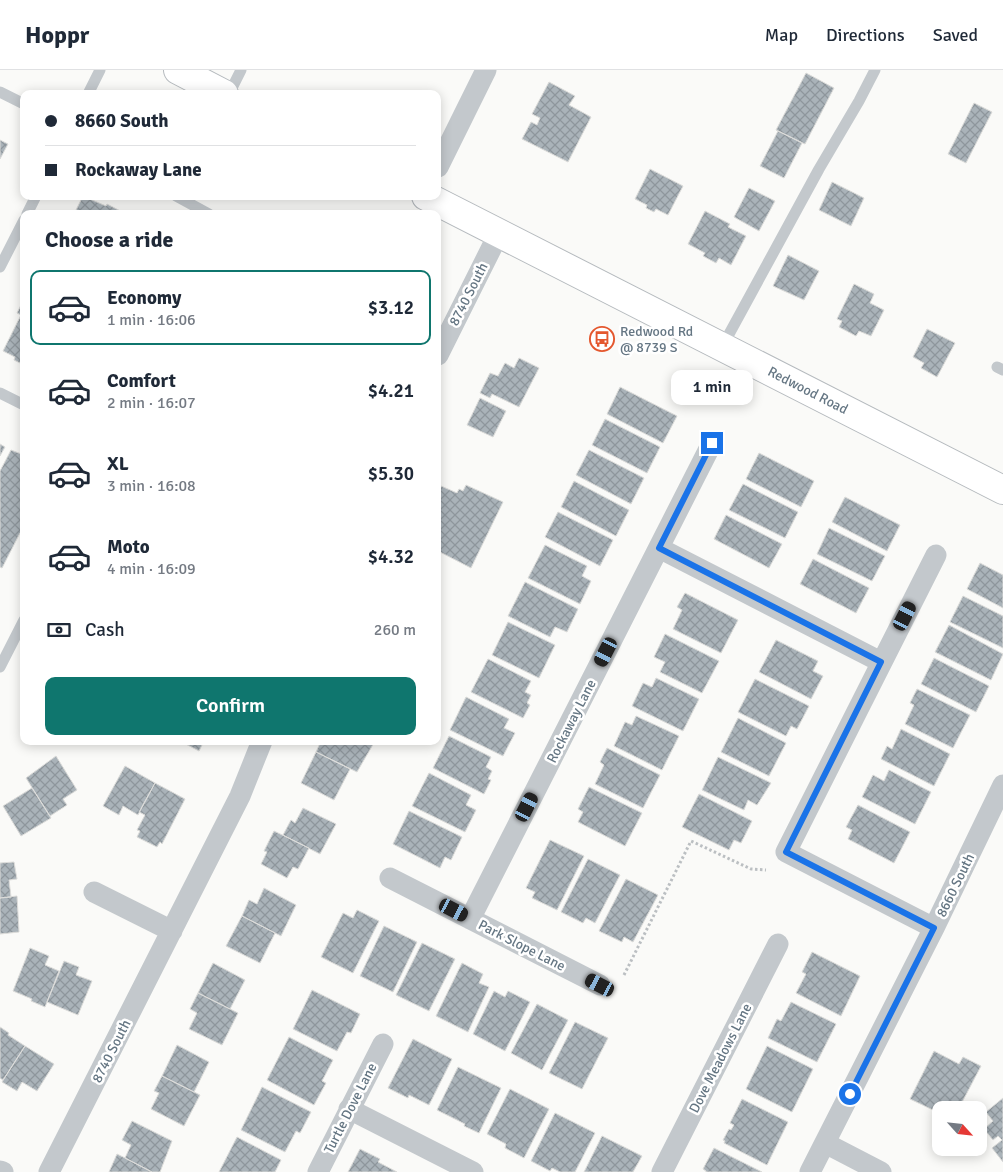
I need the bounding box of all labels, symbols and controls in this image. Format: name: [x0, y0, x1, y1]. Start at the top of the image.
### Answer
text: Hoppr: [25, 20, 89, 50]
text: Map: [765, 24, 798, 46]
text: Directions: [826, 24, 905, 46]
text: Saved: [933, 24, 978, 46]
text: 8660 South: [75, 109, 169, 133]
text: Rockaway Lane: [75, 158, 202, 182]
text: Choose a ride: [45, 226, 173, 253]
street label: 8740 South: [445, 260, 492, 329]
icon: car: [47, 285, 92, 330]
text: Economy: [107, 286, 181, 310]
text: $3.12: [368, 296, 414, 320]
text: 1 min · 16:06: [107, 310, 196, 330]
place label: Redwood Rd @ 8739 S: [620, 323, 693, 356]
bus stop icon: Redwood Rd @ 8739 S: [589, 326, 615, 352]
street label: Redwood Road: [765, 363, 851, 418]
icon: car: [47, 368, 92, 413]
text: Comfort: [107, 369, 176, 393]
callout: 1 min: [671, 370, 753, 406]
text: 1 min: [693, 377, 731, 397]
text: $4.21: [368, 379, 414, 403]
text: 2 min · 16:07: [107, 393, 196, 413]
route end: [701, 432, 723, 454]
icon: car: [47, 451, 92, 496]
text: XL: [107, 452, 129, 476]
text: $5.30: [368, 462, 414, 486]
text: 3 min · 16:08: [107, 476, 196, 496]
icon: car: [47, 534, 92, 579]
text: Moto: [107, 535, 150, 559]
text: $4.32: [368, 545, 414, 569]
text: 4 min · 16:09: [107, 559, 196, 579]
car: [891, 599, 918, 633]
icon: cash: [45, 616, 73, 644]
text: Cash: [85, 618, 125, 642]
text: 260 m: [374, 620, 416, 640]
car: [592, 635, 619, 669]
button: Confirm: [45, 677, 416, 735]
street label: Rockaway Lane: [543, 677, 600, 766]
car: [513, 790, 540, 824]
street label: 8660 South: [933, 851, 978, 920]
car: [437, 897, 470, 923]
street label: Park Slope Lane: [475, 916, 568, 975]
car: [583, 972, 616, 998]
street label: Dove Meadows Lane: [685, 1001, 755, 1116]
street label: 8740 South: [88, 1017, 135, 1086]
street label: Turtle Dove Lane: [320, 1060, 381, 1156]
route start: [839, 1083, 861, 1105]
north arrow: [932, 1101, 988, 1156]
map controls: [932, 1101, 987, 1156]

